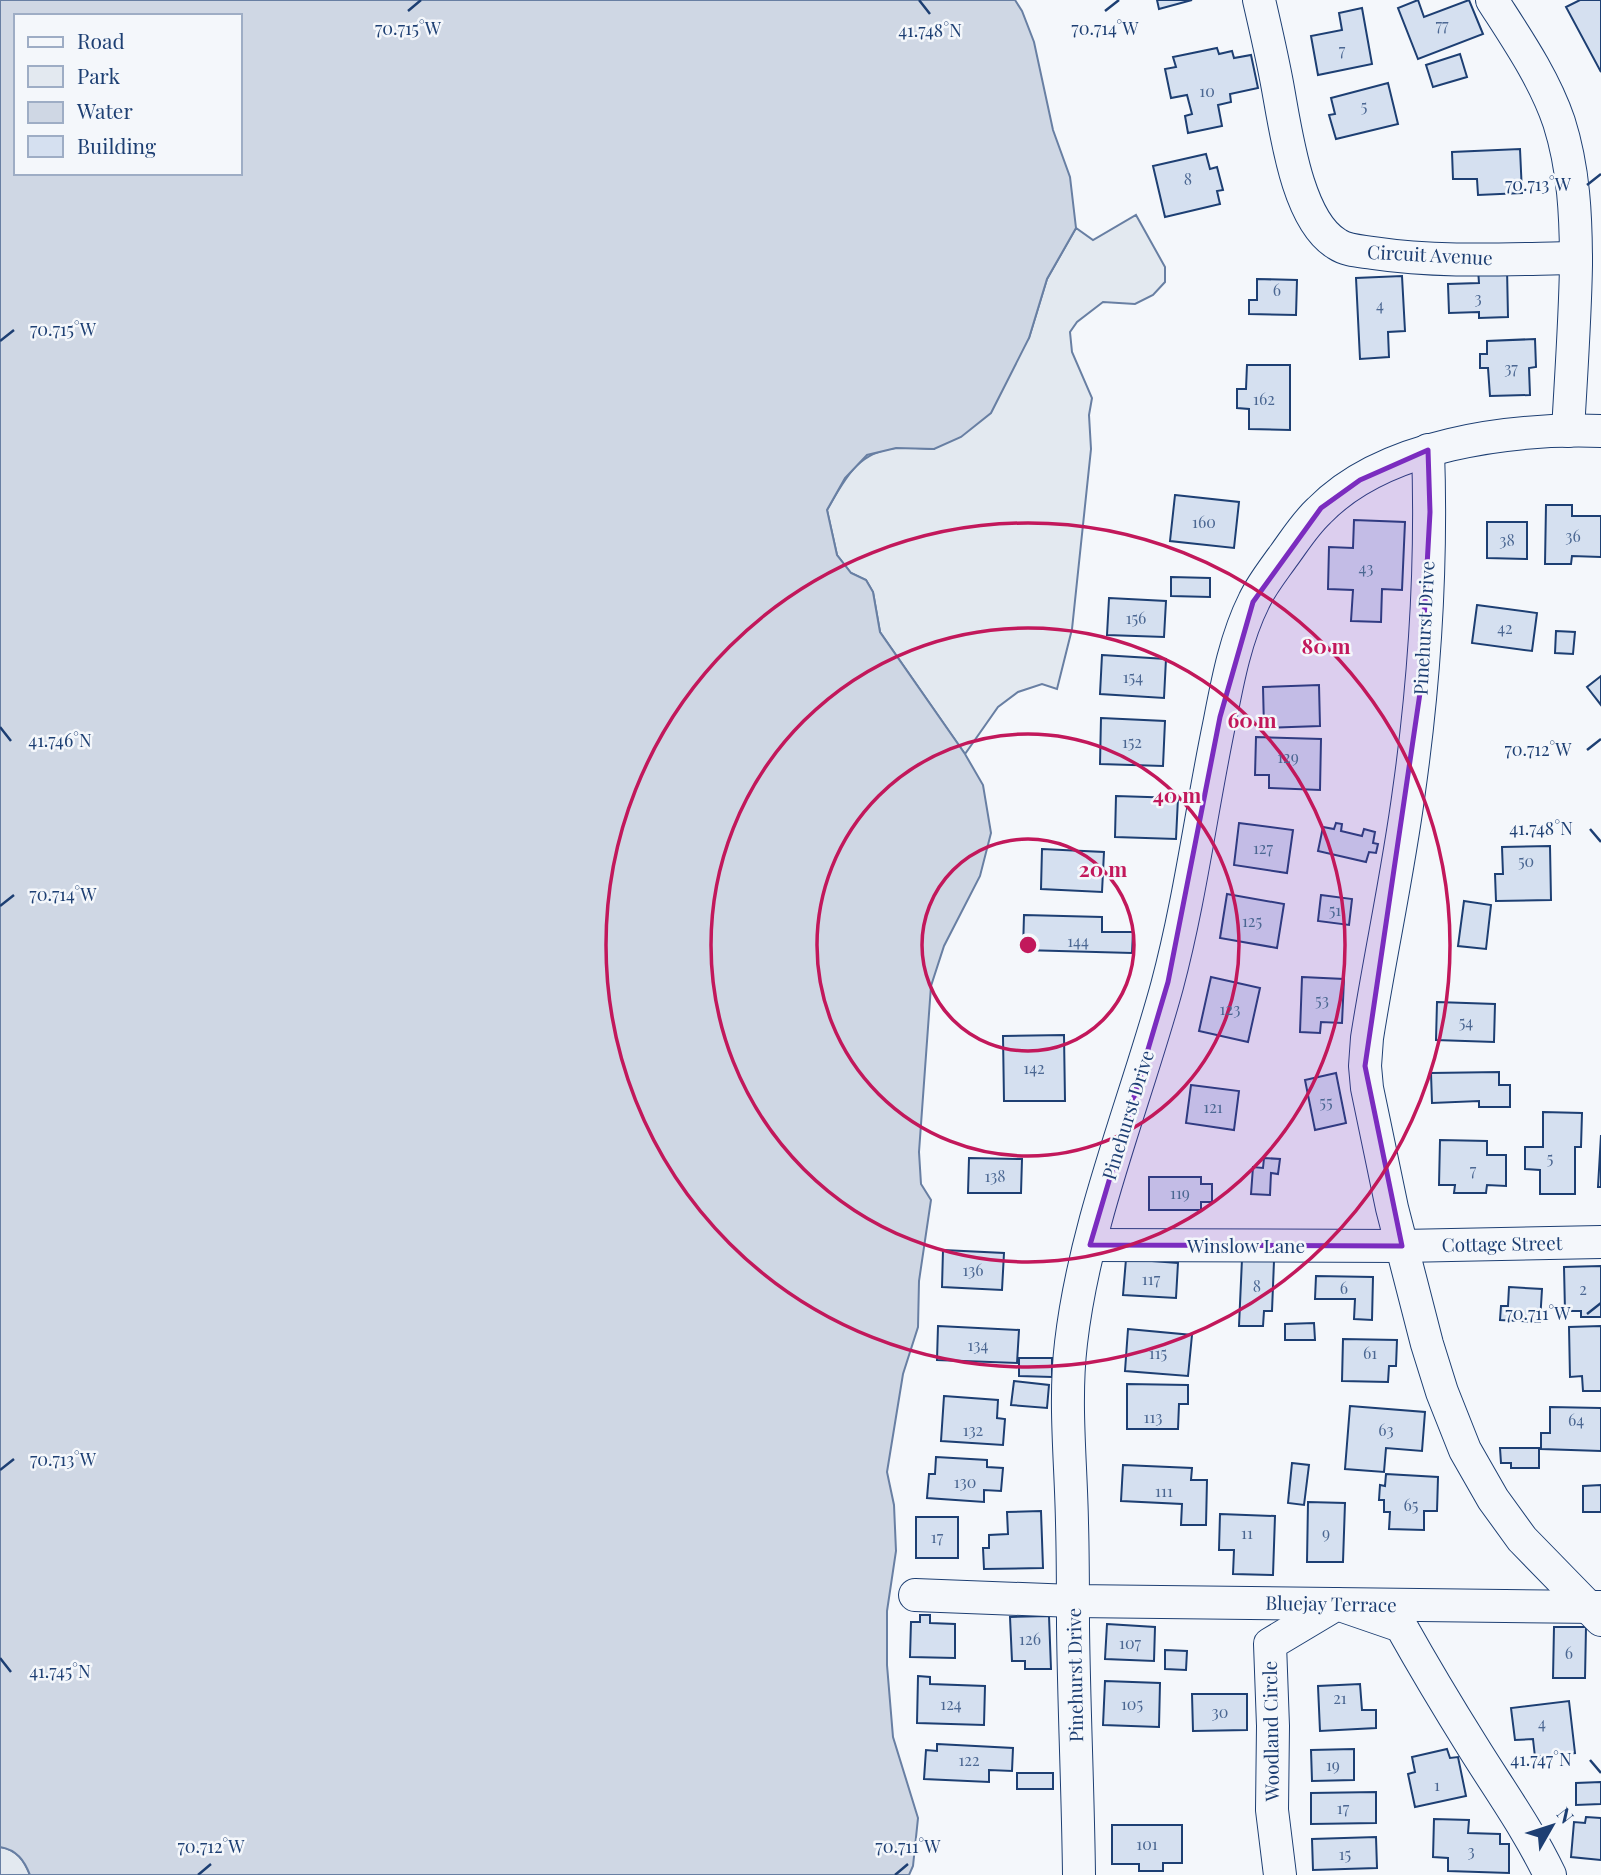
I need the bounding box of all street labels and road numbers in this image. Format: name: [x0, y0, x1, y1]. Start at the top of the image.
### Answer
street label: Circuit Avenue: [1367, 238, 1494, 270]
street label: Pinehurst Drive: [1407, 560, 1440, 696]
street label: Pinehurst Drive: [1095, 1047, 1159, 1183]
street label: Cottage Street: [1441, 1229, 1563, 1257]
street label: Winslow Lane: [1186, 1232, 1305, 1258]
street label: Bluejay Terrace: [1265, 1589, 1397, 1617]
street label: Pinehurst Drive: [1060, 1608, 1088, 1742]
street label: Woodland Circle: [1256, 1661, 1284, 1803]

